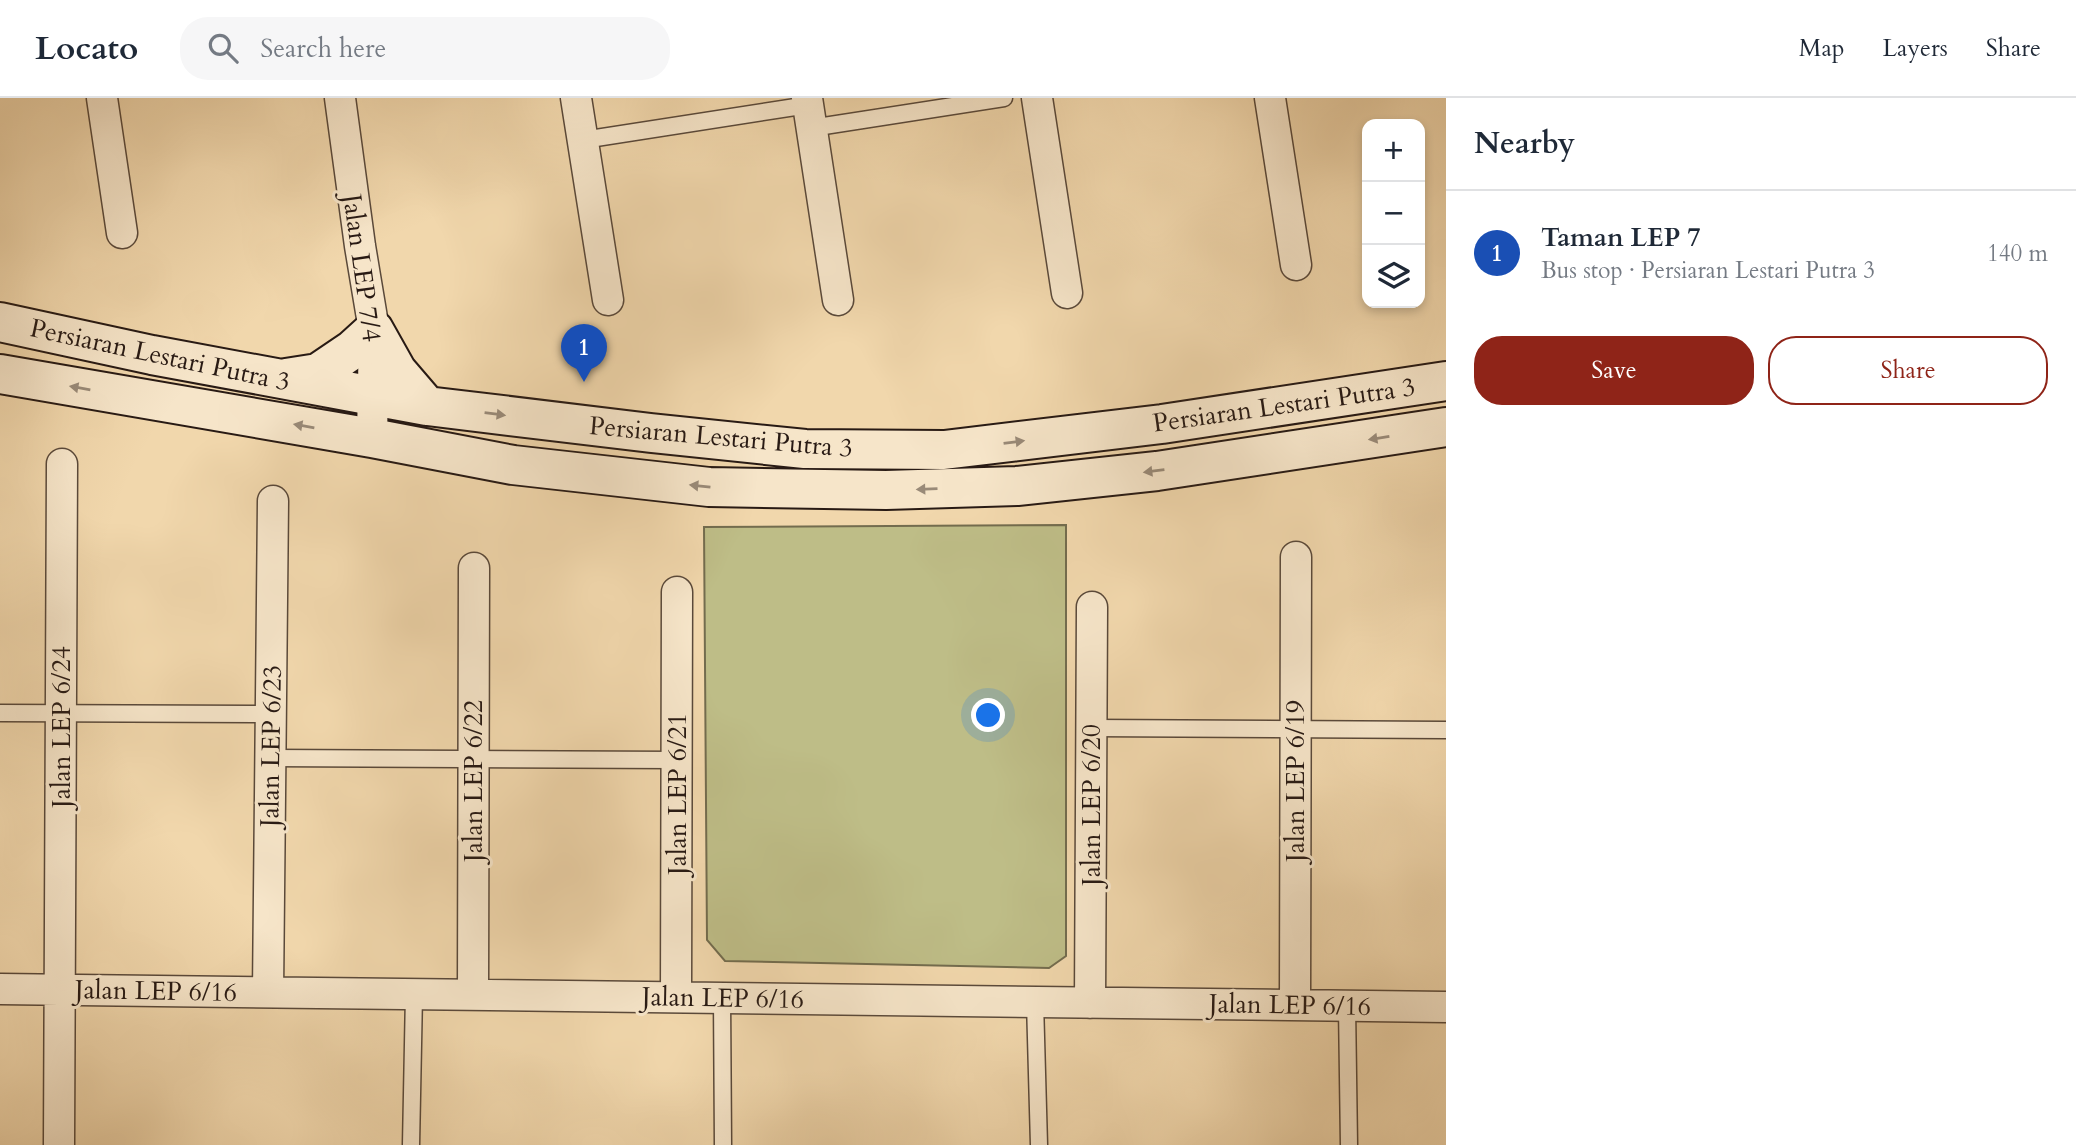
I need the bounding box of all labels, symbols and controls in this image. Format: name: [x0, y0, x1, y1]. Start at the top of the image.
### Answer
search box: [180, 17, 670, 80]
text: Locato: [35, 26, 138, 71]
icon: search: [204, 29, 242, 67]
text: Search here: [260, 31, 386, 66]
text: Map: [1799, 32, 1845, 65]
text: Layers: [1883, 32, 1948, 65]
text: Share: [1986, 32, 2041, 65]
map controls: [1362, 119, 1425, 308]
button: +: [1362, 119, 1425, 182]
text: Nearby: [1474, 123, 1575, 164]
button: −: [1362, 182, 1425, 245]
street label: Jalan LEP 7/4: [334, 188, 390, 344]
text: Taman LEP 7: [1541, 220, 1701, 255]
text: 1: [1491, 238, 1503, 269]
text: 140 m: [1987, 238, 2048, 269]
button: layers: [1362, 245, 1425, 308]
text: Bus stop · Persiaran Lestari Putra 3: [1541, 255, 1875, 286]
street label: Persiaran Lestari Putra 3: [27, 310, 293, 400]
pin: 1: [561, 324, 607, 382]
button: Save: [1474, 336, 1754, 405]
button: Share: [1768, 336, 2048, 405]
street label: Persiaran Lestari Putra 3: [1150, 369, 1418, 441]
one-way arrow: [69, 382, 91, 393]
street label: Persiaran Lestari Putra 3: [588, 408, 854, 466]
one-way arrow: [484, 409, 506, 420]
one-way arrow: [293, 420, 315, 431]
one-way arrow: [1367, 432, 1389, 443]
one-way arrow: [1004, 436, 1026, 447]
one-way arrow: [1142, 466, 1164, 477]
one-way arrow: [688, 480, 710, 491]
one-way arrow: [916, 483, 938, 495]
street label: Jalan LEP 6/24: [44, 646, 79, 812]
street label: Jalan LEP 6/23: [252, 665, 290, 831]
your location: [971, 698, 1005, 732]
street label: Jalan LEP 6/22: [456, 700, 491, 866]
street label: Jalan LEP 6/19: [1278, 700, 1313, 866]
street label: Jalan LEP 6/21: [660, 713, 695, 879]
street label: Jalan LEP 6/20: [1074, 724, 1109, 890]
street label: Jalan LEP 6/16: [71, 972, 237, 1010]
street label: Jalan LEP 6/16: [638, 979, 804, 1017]
street label: Jalan LEP 6/16: [1205, 986, 1371, 1024]

